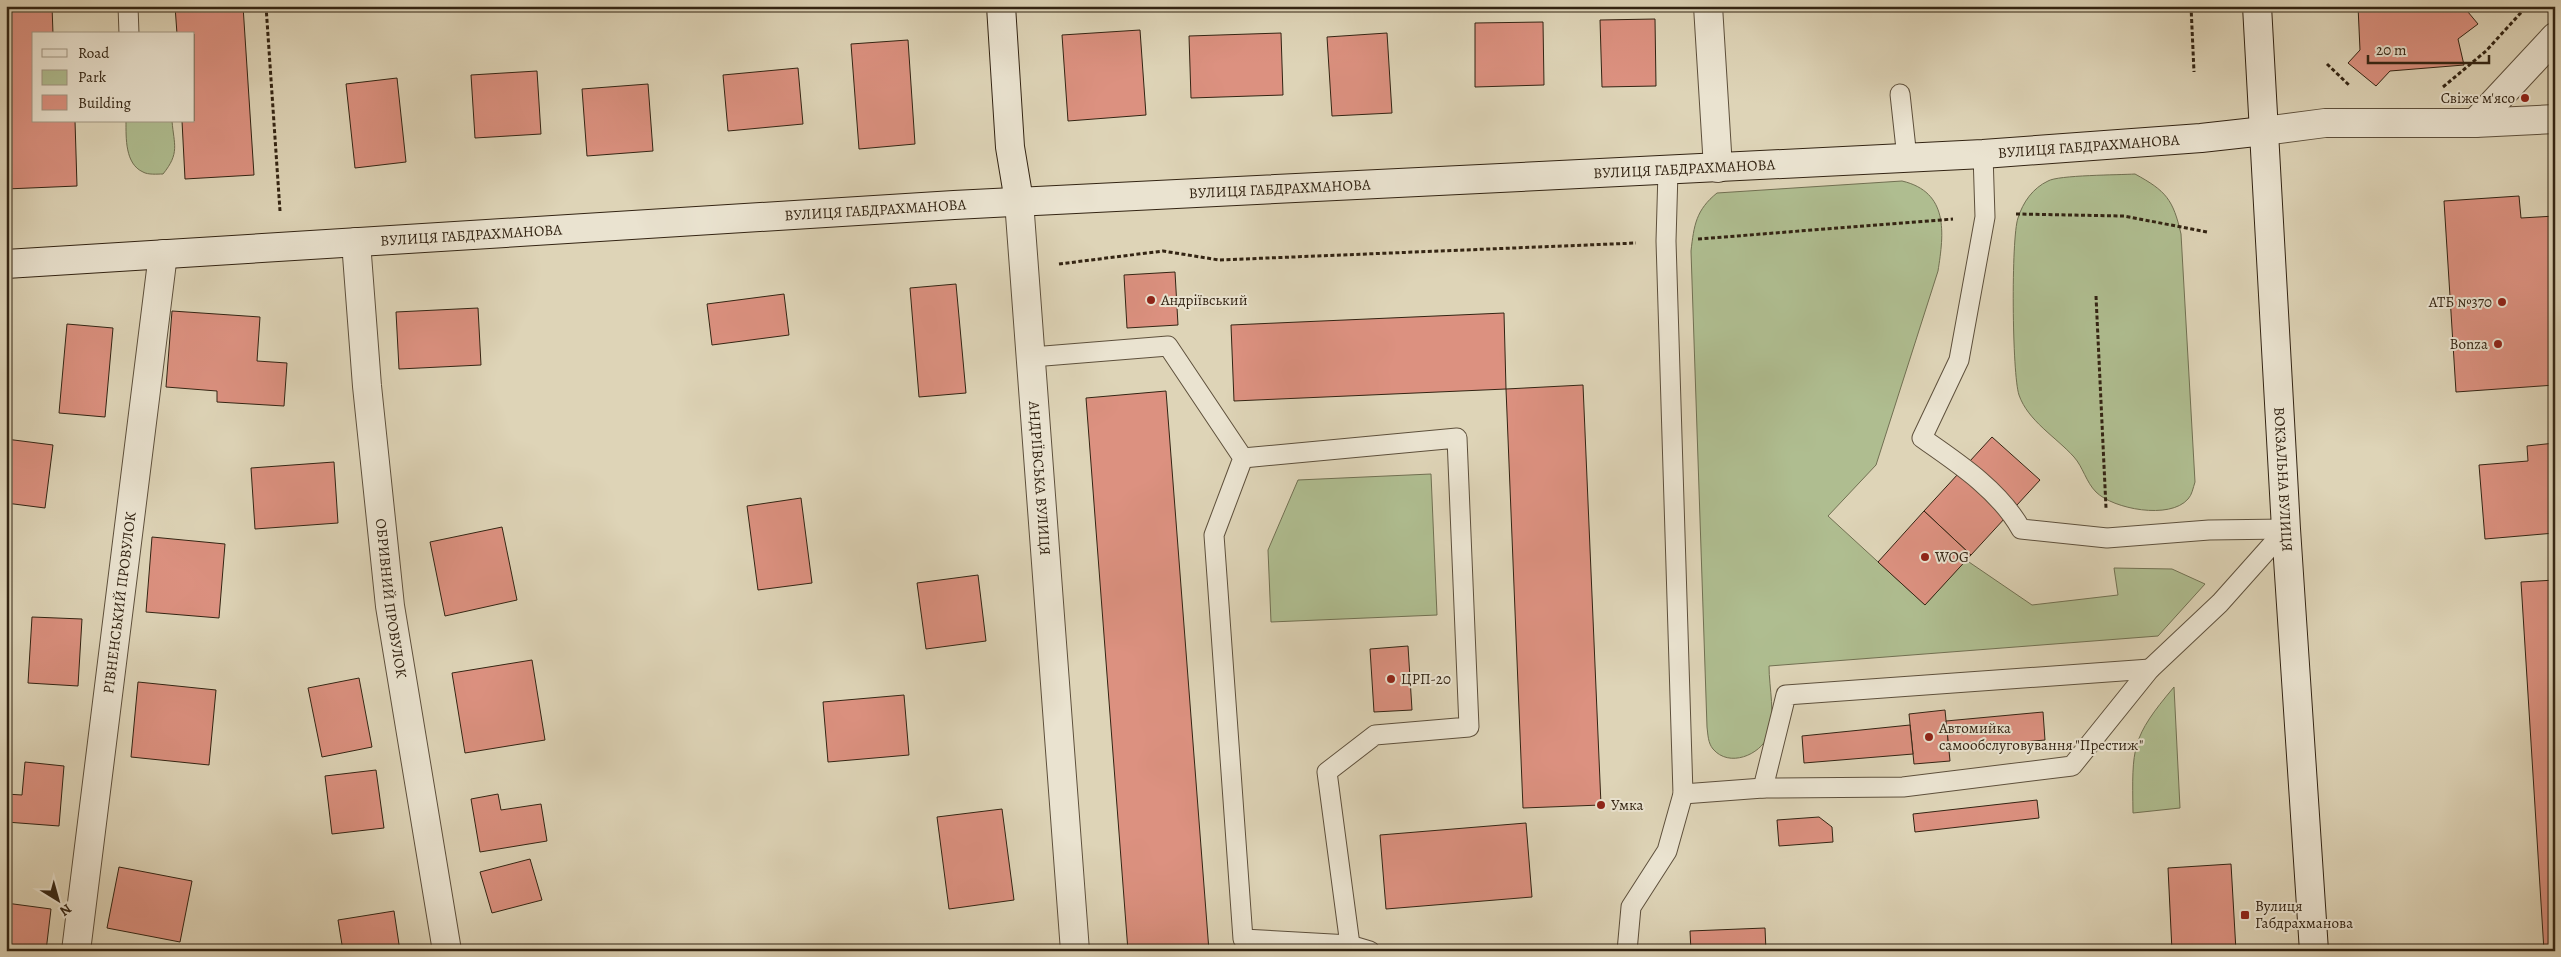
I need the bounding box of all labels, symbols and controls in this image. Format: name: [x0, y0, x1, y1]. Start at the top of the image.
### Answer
legend: [32, 32, 195, 122]
scale bar: [2368, 32, 2490, 64]
text: 20 m: [2376, 40, 2407, 60]
text: Road: [78, 43, 110, 63]
text: Park: [78, 67, 107, 87]
place label: Свіже м'ясо: [2441, 88, 2515, 108]
marker: Свіже м'ясо: [2519, 92, 2531, 104]
text: Building: [78, 93, 131, 113]
street label: ВУЛИЦЯ ГАБДРАХМАНОВА: [1997, 130, 2180, 163]
street label: ВУЛИЦЯ ГАБДРАХМАНОВА: [1593, 154, 1776, 183]
street label: ВУЛИЦЯ ГАБДРАХМАНОВА: [1188, 174, 1371, 203]
street label: ВУЛИЦЯ ГАБДРАХМАНОВА: [784, 194, 967, 226]
street label: ВУЛИЦЯ ГАБДРАХМАНОВА: [380, 219, 563, 251]
place label: Андріївський: [1160, 290, 1248, 310]
place label: АТБ №370: [2428, 292, 2492, 312]
marker: Андріївський: [1145, 294, 1157, 306]
marker: АТБ №370: [2496, 296, 2508, 308]
place label: Bonza: [2450, 334, 2488, 354]
marker: Bonza: [2492, 338, 2504, 350]
street label: АНДРІЇВСЬКА ВУЛИЦЯ: [1024, 399, 1055, 556]
street label: ВОКЗАЛЬНА ВУЛИЦЯ: [2269, 406, 2297, 552]
street label: РІВНЕНСЬКИЙ ПРОВУЛОК: [98, 510, 141, 695]
street label: ОБРИВНИЙ ПРОВУЛОК: [371, 517, 412, 680]
place label: WOG: [1934, 547, 1969, 567]
marker: WOG: [1919, 551, 1931, 563]
place label: ЦРП-20: [1401, 669, 1451, 689]
marker: ЦРП-20: [1385, 673, 1397, 685]
place label: Автомийка самообслуговування "Престиж": [1938, 718, 2143, 755]
marker: Автомийка самообслуговування "Престиж": [1923, 731, 1935, 743]
place label: Умка: [1611, 795, 1644, 815]
marker: Умка: [1595, 799, 1607, 811]
north arrow: [32, 874, 82, 924]
place label: Вулиця Габдрахманова: [2255, 896, 2353, 933]
text: N: [56, 899, 75, 921]
marker: Вулиця Габдрахманова: [2239, 909, 2251, 921]

